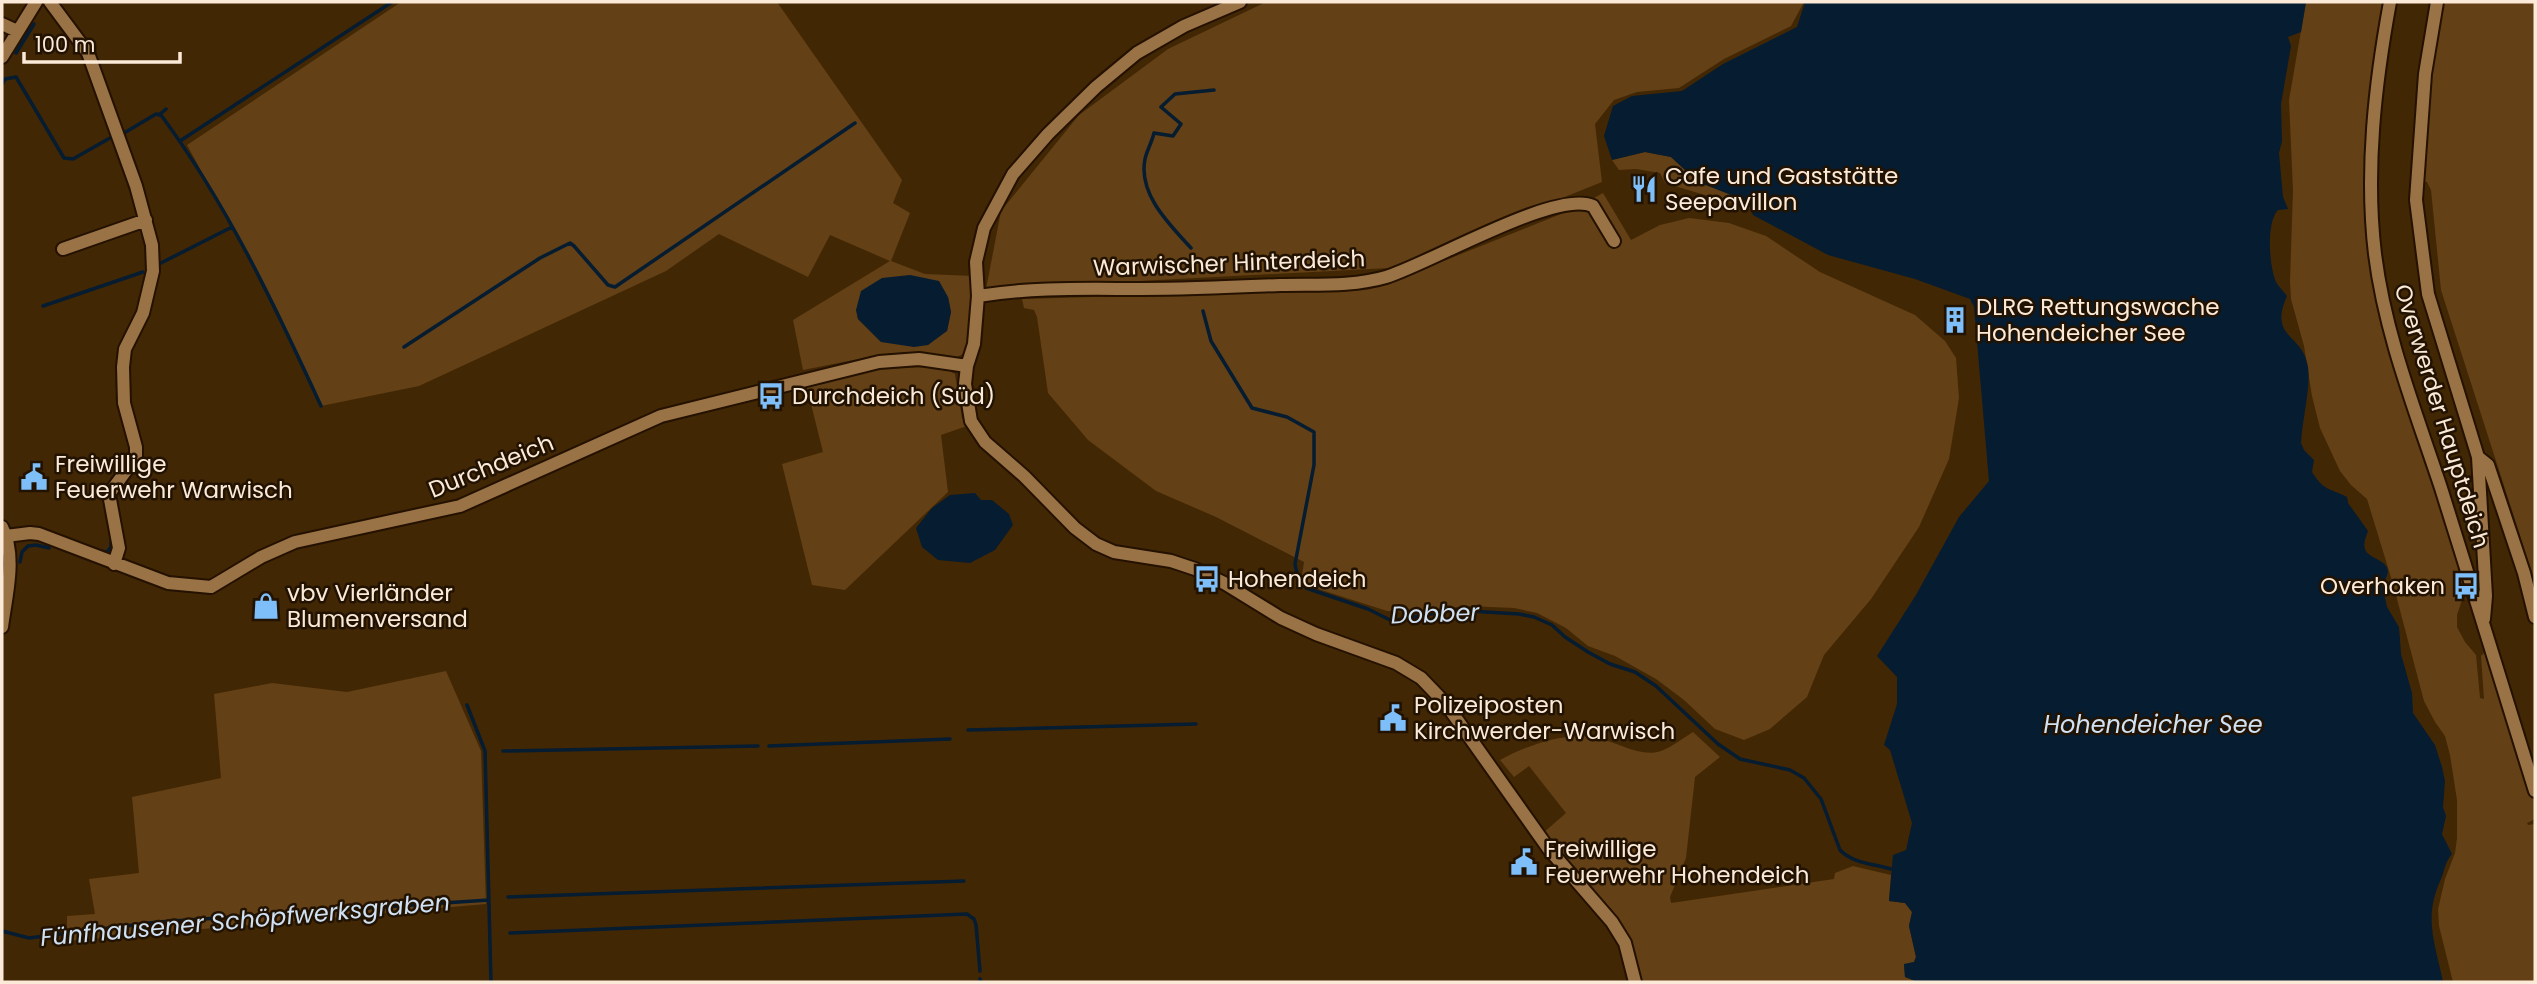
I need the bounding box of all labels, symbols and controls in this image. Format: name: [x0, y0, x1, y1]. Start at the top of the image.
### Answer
scale bar: [24, 21, 180, 65]
text: 100 m: [35, 30, 95, 59]
place label: Cafe und Gaststätte Seepavillon: [1665, 160, 1898, 218]
restaurant icon: Cafe und Gaststätte Seepavillon: [1629, 174, 1659, 204]
street label: Warwischer Hinterdeich: [1092, 242, 1366, 284]
street label: Overwerder Hauptdeich: [2387, 280, 2497, 552]
place label: DLRG Rettungswache Hohendeicher See: [1976, 291, 2220, 349]
building icon: DLRG Rettungswache Hohendeicher See: [1940, 305, 1970, 335]
place label: Durchdeich (Süd): [792, 380, 995, 412]
bus stop icon: Durchdeich (Süd): [756, 381, 786, 411]
street label: Durchdeich: [424, 426, 558, 506]
place label: Freiwillige Feuerwehr Warwisch: [55, 448, 293, 506]
public building icon: Freiwillige Feuerwehr Warwisch: [19, 462, 49, 492]
place label: Hohendeich: [1228, 563, 1366, 595]
bus stop icon: Hohendeich: [1192, 564, 1222, 594]
place label: Overhaken: [2320, 570, 2445, 602]
bus stop icon: Overhaken: [2451, 571, 2481, 601]
place label: vbv Vierländer Blumenversand: [287, 577, 468, 635]
shop icon: vbv Vierländer Blumenversand: [251, 591, 281, 621]
water label: Dobber: [1390, 595, 1481, 632]
place label: Polizeiposten Kirchwerder-Warwisch: [1414, 689, 1675, 747]
public building icon: Polizeiposten Kirchwerder-Warwisch: [1378, 703, 1408, 733]
water label: Hohendeicher See: [2043, 708, 2263, 741]
place label: Freiwillige Feuerwehr Hohendeich: [1545, 833, 1809, 891]
public building icon: Freiwillige Feuerwehr Hohendeich: [1509, 847, 1539, 877]
water label: Fünfhausener Schöpfwerksgraben: [39, 885, 451, 954]

